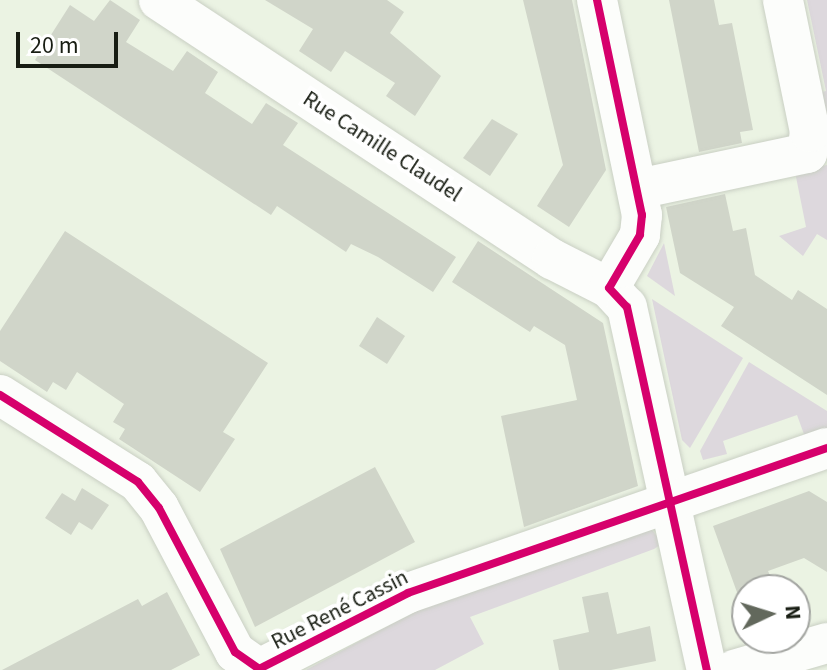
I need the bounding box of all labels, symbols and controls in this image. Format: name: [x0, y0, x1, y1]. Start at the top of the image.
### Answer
scale bar: [20, 16, 122, 66]
text: 20 m: [30, 28, 79, 63]
street label: Rue Camille Claudel: [298, 86, 466, 208]
street label: Rue René Cassin: [267, 564, 413, 656]
north arrow: [731, 574, 811, 654]
text: N: [776, 604, 809, 621]

